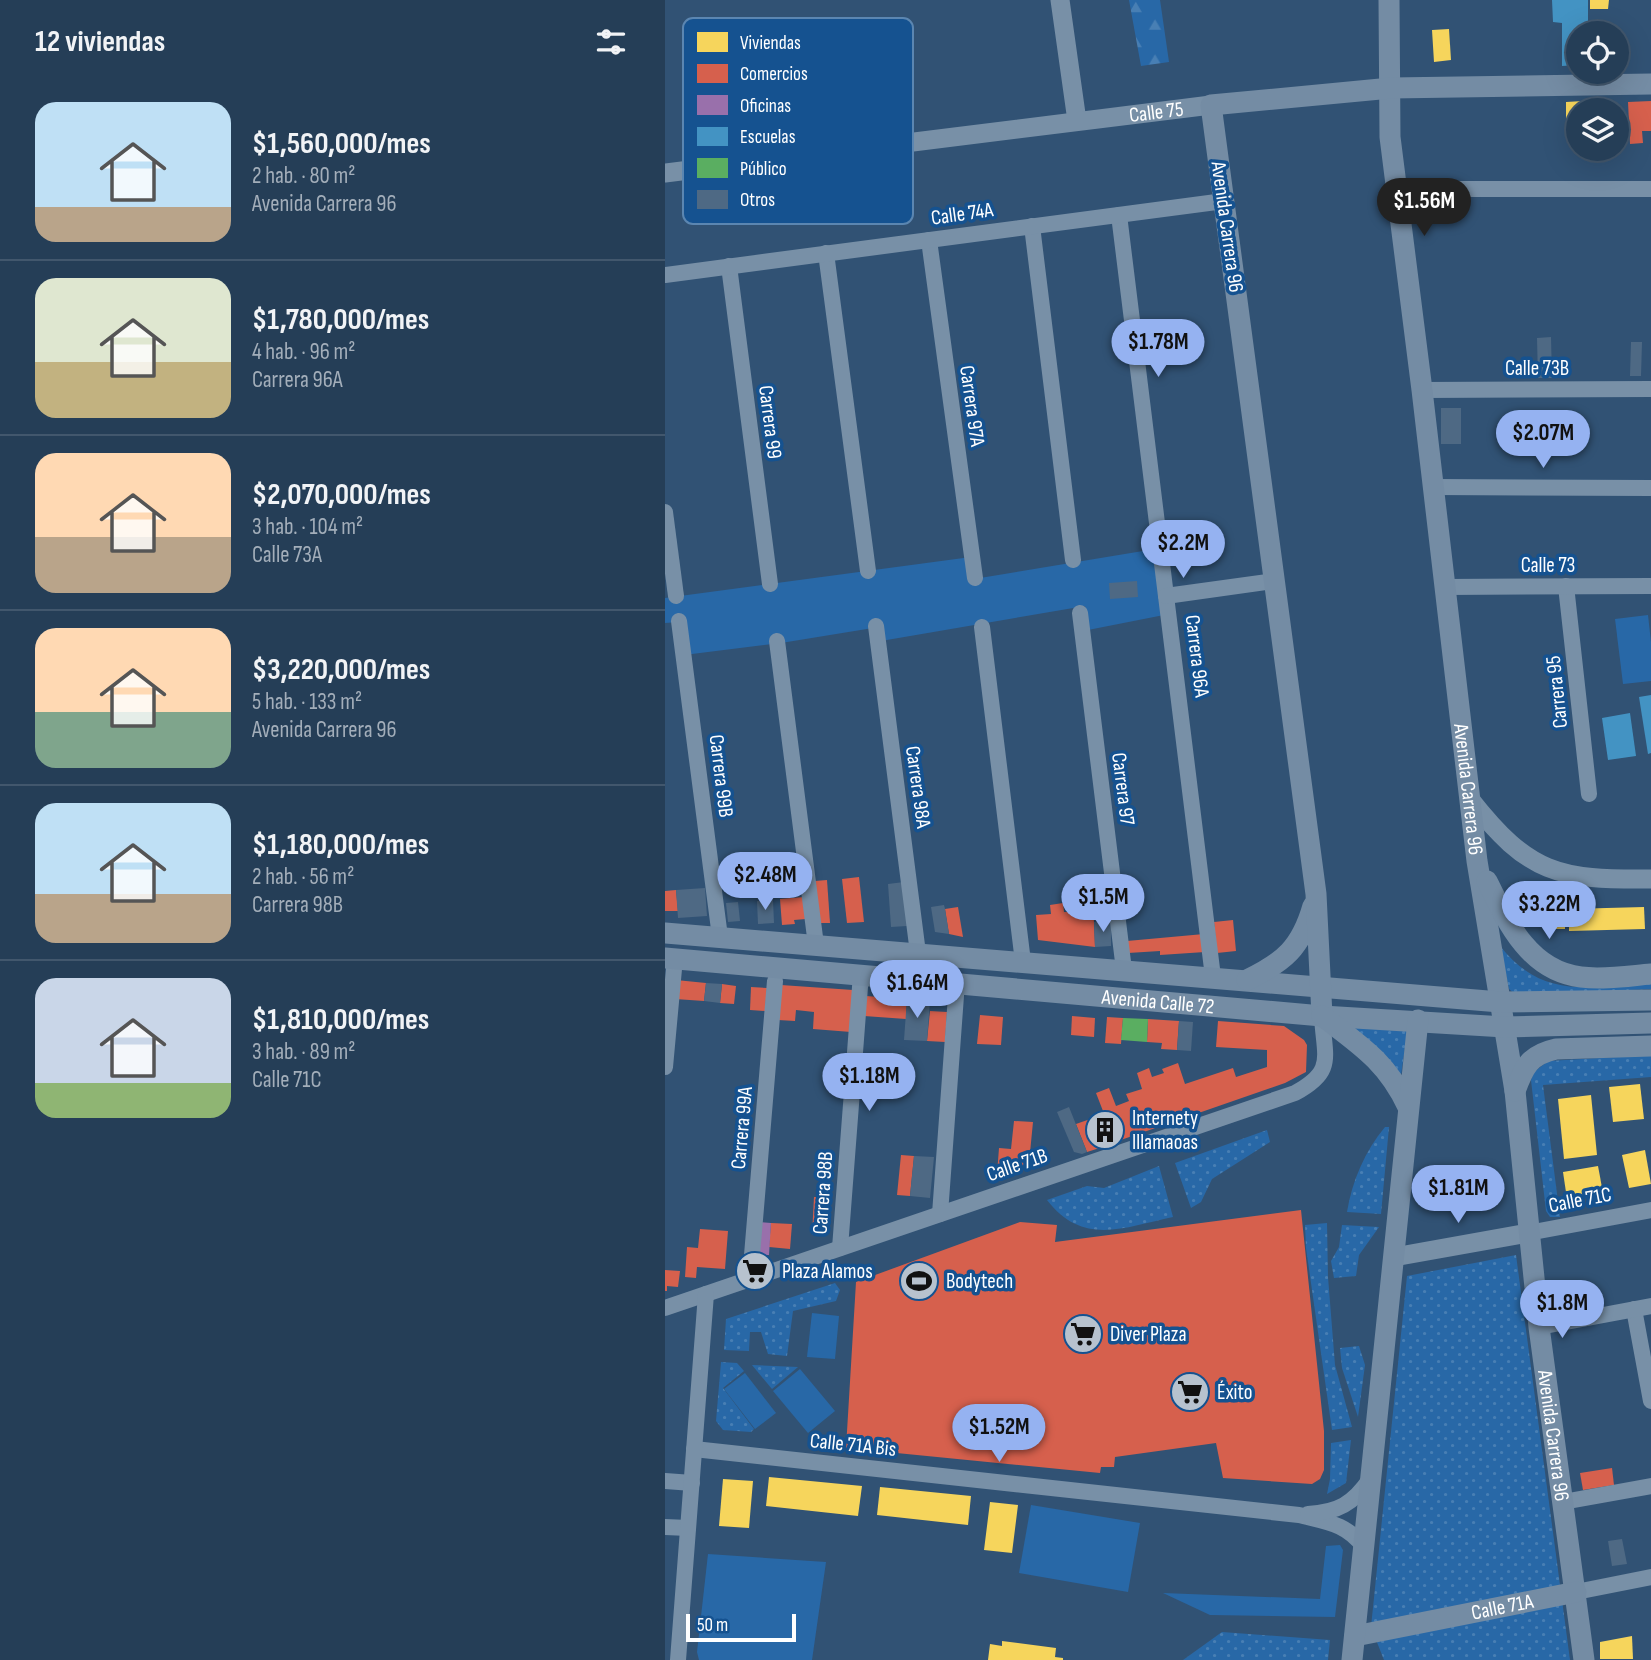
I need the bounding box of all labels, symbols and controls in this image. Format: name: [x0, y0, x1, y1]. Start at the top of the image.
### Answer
legend: [683, 18, 913, 224]
map controls: [1566, 21, 1629, 161]
button: locate: [1566, 21, 1629, 84]
icon: filters: [592, 23, 630, 61]
text: 12 viviendas: [35, 24, 165, 60]
text: Viviendas: [740, 32, 801, 55]
text: Comercios: [740, 63, 808, 86]
text: Oficinas: [740, 95, 791, 118]
street label: Calle 75: [1128, 96, 1185, 128]
button: layers: [1566, 98, 1629, 161]
text: $1,560,000/mes: [252, 126, 431, 162]
text: Escuelas: [740, 126, 796, 149]
icon: home: [91, 130, 175, 214]
text: Público: [740, 158, 787, 181]
street label: Avenida Carrera 96: [1205, 159, 1249, 294]
text: 2 hab. · 80 m²: [252, 162, 355, 190]
pin: $1.56M: [1367, 178, 1481, 238]
text: $1.56M: [1393, 187, 1455, 215]
text: Otros: [740, 189, 775, 212]
text: Avenida Carrera 96: [252, 190, 396, 218]
street label: Calle 74A: [929, 197, 996, 231]
text: $1,780,000/mes: [252, 302, 429, 338]
icon: home: [91, 306, 175, 390]
pin: $1.78M: [1101, 320, 1215, 379]
text: $1.78M: [1128, 328, 1189, 356]
text: 4 hab. · 96 m²: [252, 338, 355, 366]
street label: Calle 73B: [1505, 356, 1569, 381]
street label: Carrera 97A: [954, 364, 990, 449]
text: Carrera 96A: [252, 366, 343, 394]
street label: Carrera 99: [753, 384, 787, 460]
pin: $2.07M: [1486, 410, 1600, 470]
text: $2.07M: [1512, 419, 1574, 447]
text: $2,070,000/mes: [252, 477, 431, 513]
icon: home: [91, 481, 175, 565]
text: 3 hab. · 104 m²: [252, 513, 363, 541]
pin: $2.2M: [1134, 520, 1232, 580]
text: $2.2M: [1157, 529, 1209, 557]
text: Calle 73A: [252, 541, 322, 569]
street label: Calle 73: [1521, 553, 1575, 578]
street label: Carrera 96A: [1180, 613, 1215, 700]
text: $3,220,000/mes: [252, 652, 430, 688]
street label: Carrera 95: [1541, 654, 1573, 730]
icon: home: [91, 656, 175, 740]
text: 5 hab. · 133 m²: [252, 688, 362, 716]
text: Avenida Carrera 96: [252, 716, 396, 744]
street label: Avenida Carrera 96: [1448, 721, 1489, 856]
street label: Carrera 99B: [704, 733, 738, 819]
street label: Carrera 98A: [900, 744, 936, 831]
street label: Carrera 97: [1106, 751, 1140, 827]
text: $1,180,000/mes: [252, 827, 429, 863]
icon: home: [91, 831, 175, 915]
pin: $2.48M: [708, 852, 822, 912]
text: $2.48M: [733, 861, 797, 889]
text: 2 hab. · 56 m²: [252, 863, 354, 891]
pin: $1.5M: [1054, 874, 1152, 934]
pin: $3.22M: [1492, 881, 1606, 941]
text: $1.5M: [1077, 883, 1129, 911]
text: $3.22M: [1518, 890, 1580, 918]
text: Carrera 98B: [252, 891, 343, 919]
pin: $1.64M: [860, 960, 974, 1020]
text: $1.64M: [886, 969, 948, 997]
street label: Avenida Calle 72: [1100, 984, 1215, 1019]
text: $1,810,000/mes: [252, 1002, 429, 1038]
icon: home: [91, 1006, 175, 1090]
text: 3 hab. · 89 m²: [252, 1038, 355, 1066]
pin: $1.18M: [812, 1054, 926, 1113]
text: $1.18M: [838, 1062, 900, 1090]
text: Calle 71C: [252, 1066, 322, 1094]
street label: Carrera 99A: [726, 1085, 758, 1170]
place label: Internety Illamaoas: [1132, 1106, 1198, 1155]
building icon: Internety Illamaoas: [1084, 1109, 1126, 1151]
street label: Calle 71B: [983, 1143, 1051, 1187]
street label: Carrera 98B: [808, 1151, 838, 1235]
pin: $1.81M: [1401, 1166, 1515, 1225]
text: $1.81M: [1428, 1174, 1488, 1202]
street label: Calle 71C: [1546, 1182, 1614, 1218]
supermarket icon: Plaza Alamos: [734, 1250, 776, 1292]
place label: Plaza Alamos: [782, 1259, 873, 1284]
sports icon: Bodytech: [898, 1260, 940, 1302]
place label: Bodytech: [946, 1269, 1013, 1294]
pin: $1.8M: [1513, 1280, 1611, 1340]
text: $1.8M: [1536, 1289, 1588, 1317]
supermarket icon: Diver Plaza: [1062, 1313, 1104, 1355]
place label: Diver Plaza: [1110, 1322, 1186, 1347]
street label: Avenida Carrera 96: [1532, 1367, 1575, 1503]
supermarket icon: Éxito: [1169, 1371, 1211, 1413]
place label: Éxito: [1217, 1380, 1252, 1405]
pin: $1.52M: [942, 1404, 1056, 1464]
text: $1.52M: [968, 1413, 1030, 1441]
street label: Calle 71A Bis: [809, 1428, 897, 1462]
street label: Calle 71A: [1469, 1588, 1536, 1625]
scale bar: [686, 1611, 796, 1643]
text: 50 m: [697, 1614, 728, 1637]

